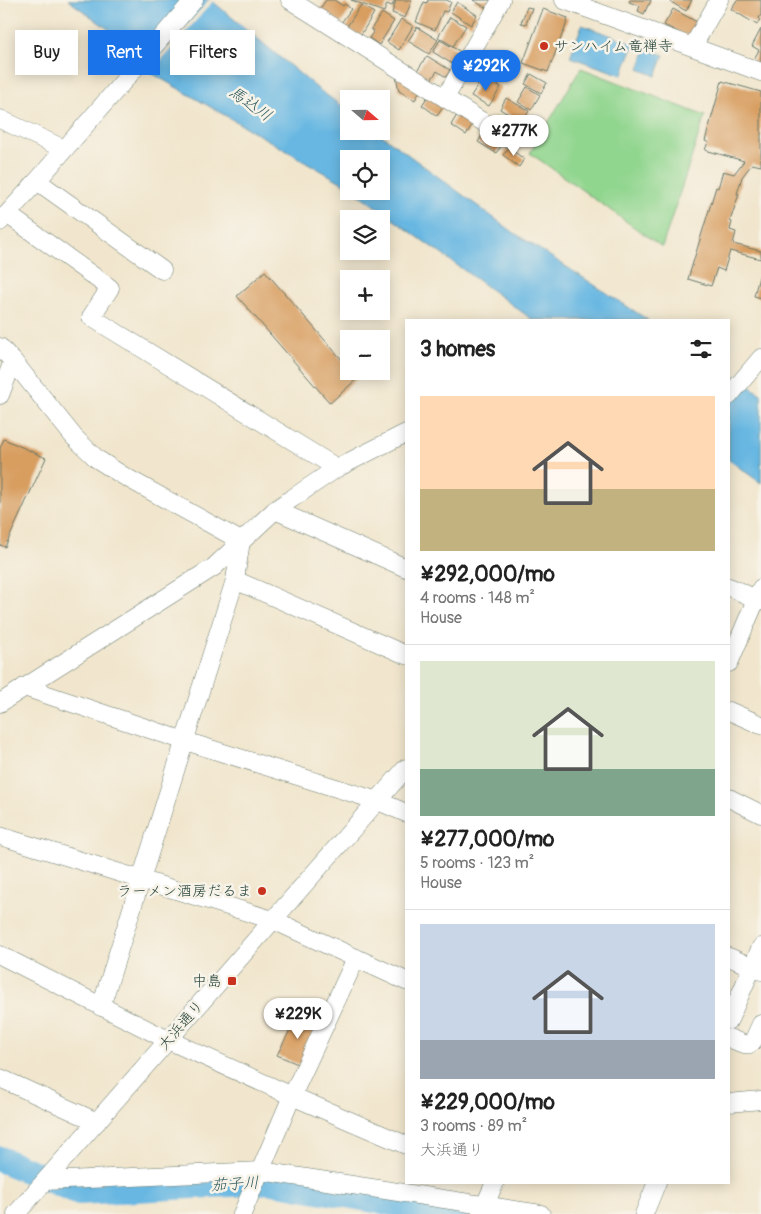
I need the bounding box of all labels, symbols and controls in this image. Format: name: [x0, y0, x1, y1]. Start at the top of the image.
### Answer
chip: Buy: [15, 30, 78, 75]
chip: Rent: [88, 30, 160, 75]
chip: Filters: [170, 30, 255, 75]
place label: サンハイム竜禅寺: [554, 37, 673, 56]
marker: サンハイム竜禅寺: [538, 40, 550, 52]
pin: ¥292K: [451, 49, 521, 92]
text: ¥292K: [463, 56, 509, 76]
water label: 馬込川: [225, 82, 276, 126]
north arrow: [340, 90, 390, 140]
map controls: [340, 90, 390, 380]
pin: ¥277K: [479, 114, 549, 157]
text: ¥277K: [491, 121, 537, 141]
button: locate: [340, 150, 390, 200]
button: layers: [340, 210, 390, 260]
button: +: [340, 270, 390, 320]
button: −: [340, 330, 390, 380]
icon: filters: [687, 335, 715, 363]
text: 3 homes: [420, 336, 495, 363]
icon: home: [523, 428, 613, 518]
text: ¥292,000/mo: [420, 561, 555, 588]
text: 4 rooms · 148 m²: [420, 588, 535, 608]
text: House: [420, 608, 462, 628]
icon: home: [523, 694, 613, 784]
text: ¥277,000/mo: [420, 826, 554, 853]
text: 5 rooms · 123 m²: [420, 853, 534, 873]
text: House: [420, 873, 462, 893]
place label: ラーメン酒房だるま: [117, 882, 252, 901]
marker: ラーメン酒房だるま: [256, 885, 268, 897]
icon: home: [523, 957, 613, 1047]
place label: 中島: [192, 972, 222, 991]
marker: 中島: [226, 975, 238, 987]
street label: 大浜通り: [155, 996, 208, 1054]
pin: ¥229K: [263, 998, 333, 1040]
text: ¥229K: [275, 1004, 321, 1024]
text: ¥229,000/mo: [420, 1089, 555, 1116]
text: 3 rooms · 89 m²: [420, 1116, 527, 1136]
text: 大浜通り: [420, 1140, 484, 1160]
water label: 茄子川: [211, 1173, 260, 1195]

